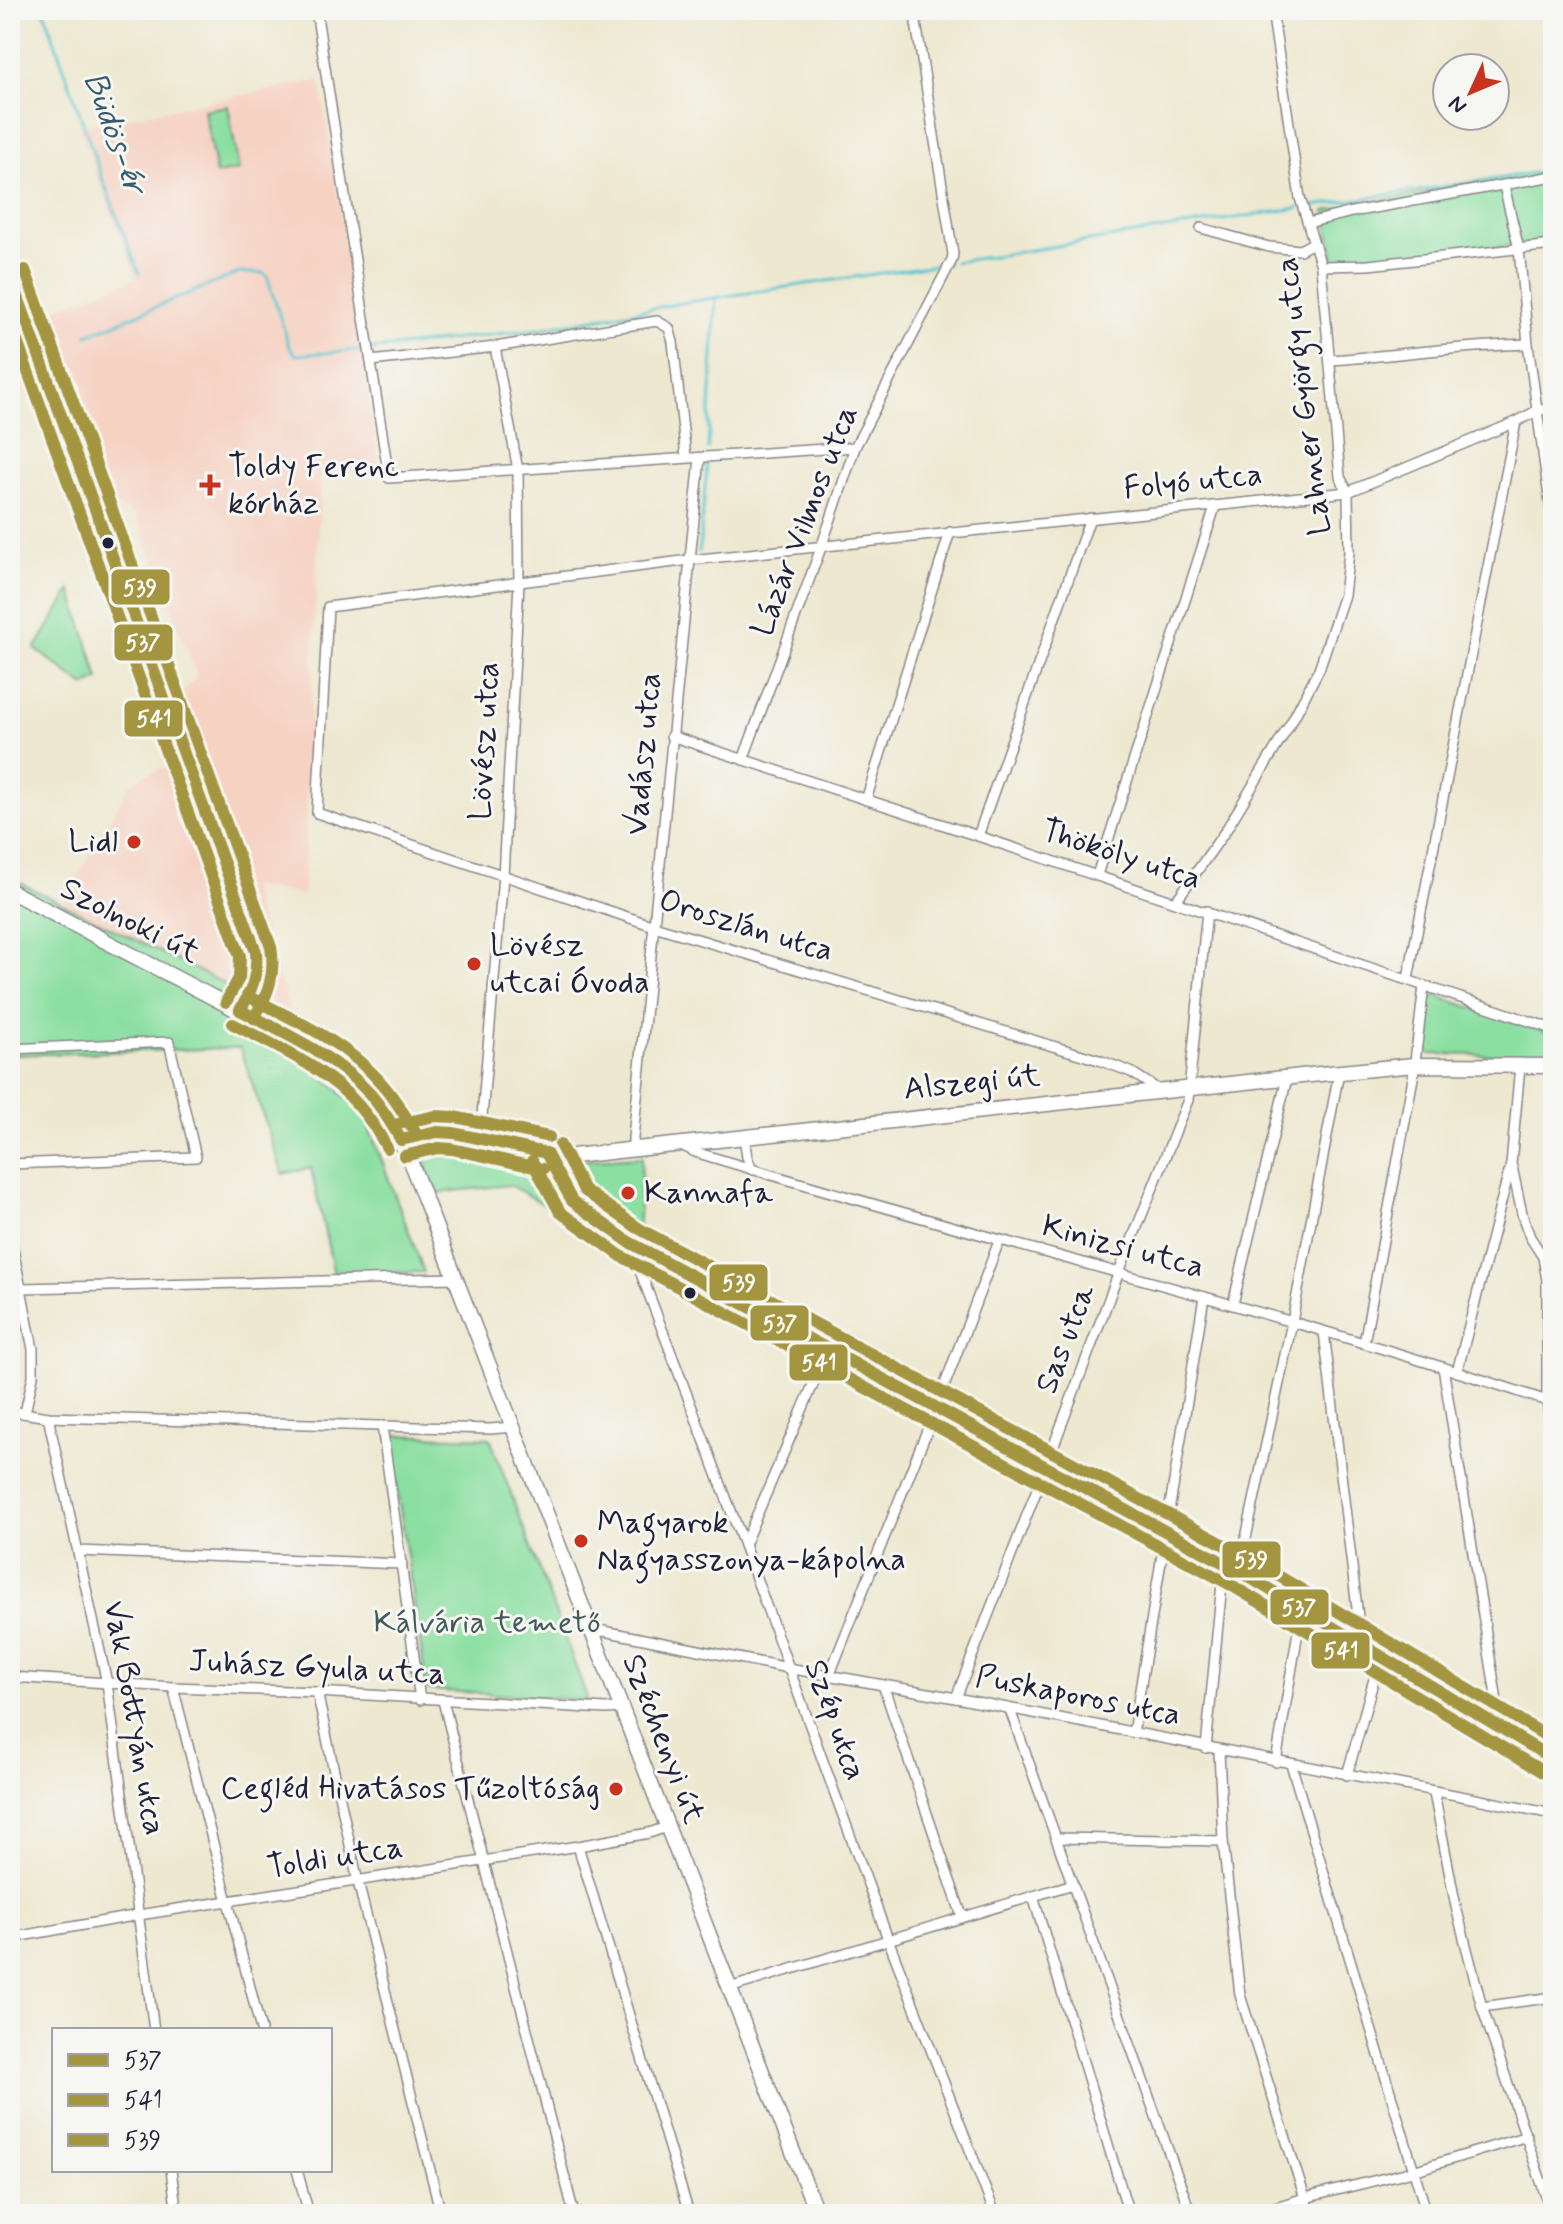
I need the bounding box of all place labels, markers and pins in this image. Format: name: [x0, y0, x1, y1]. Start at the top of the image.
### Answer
place label: Toldy Ferenc kórház: [228, 446, 399, 525]
marker: Toldy Ferenc kórház: [199, 474, 221, 496]
unlabelled marker: [100, 535, 116, 551]
place label: Lidl: [69, 821, 118, 863]
marker: Lidl: [125, 833, 143, 851]
place label: Lövész utcai Óvoda: [490, 925, 650, 1004]
marker: Lövész utcai Óvoda: [465, 955, 483, 973]
place label: Kannafa: [644, 1172, 774, 1214]
marker: Kannafa: [619, 1184, 637, 1202]
unlabelled marker: [682, 1285, 698, 1301]
place label: Magyarok Nagyasszonya-kápolna: [597, 1502, 906, 1584]
marker: Magyarok Nagyasszonya-kápolna: [572, 1532, 590, 1550]
place label: Cegléd Hivatásos Tűzoltóság: [220, 1768, 600, 1813]
marker: Cegléd Hivatásos Tűzoltóság: [607, 1780, 625, 1798]

